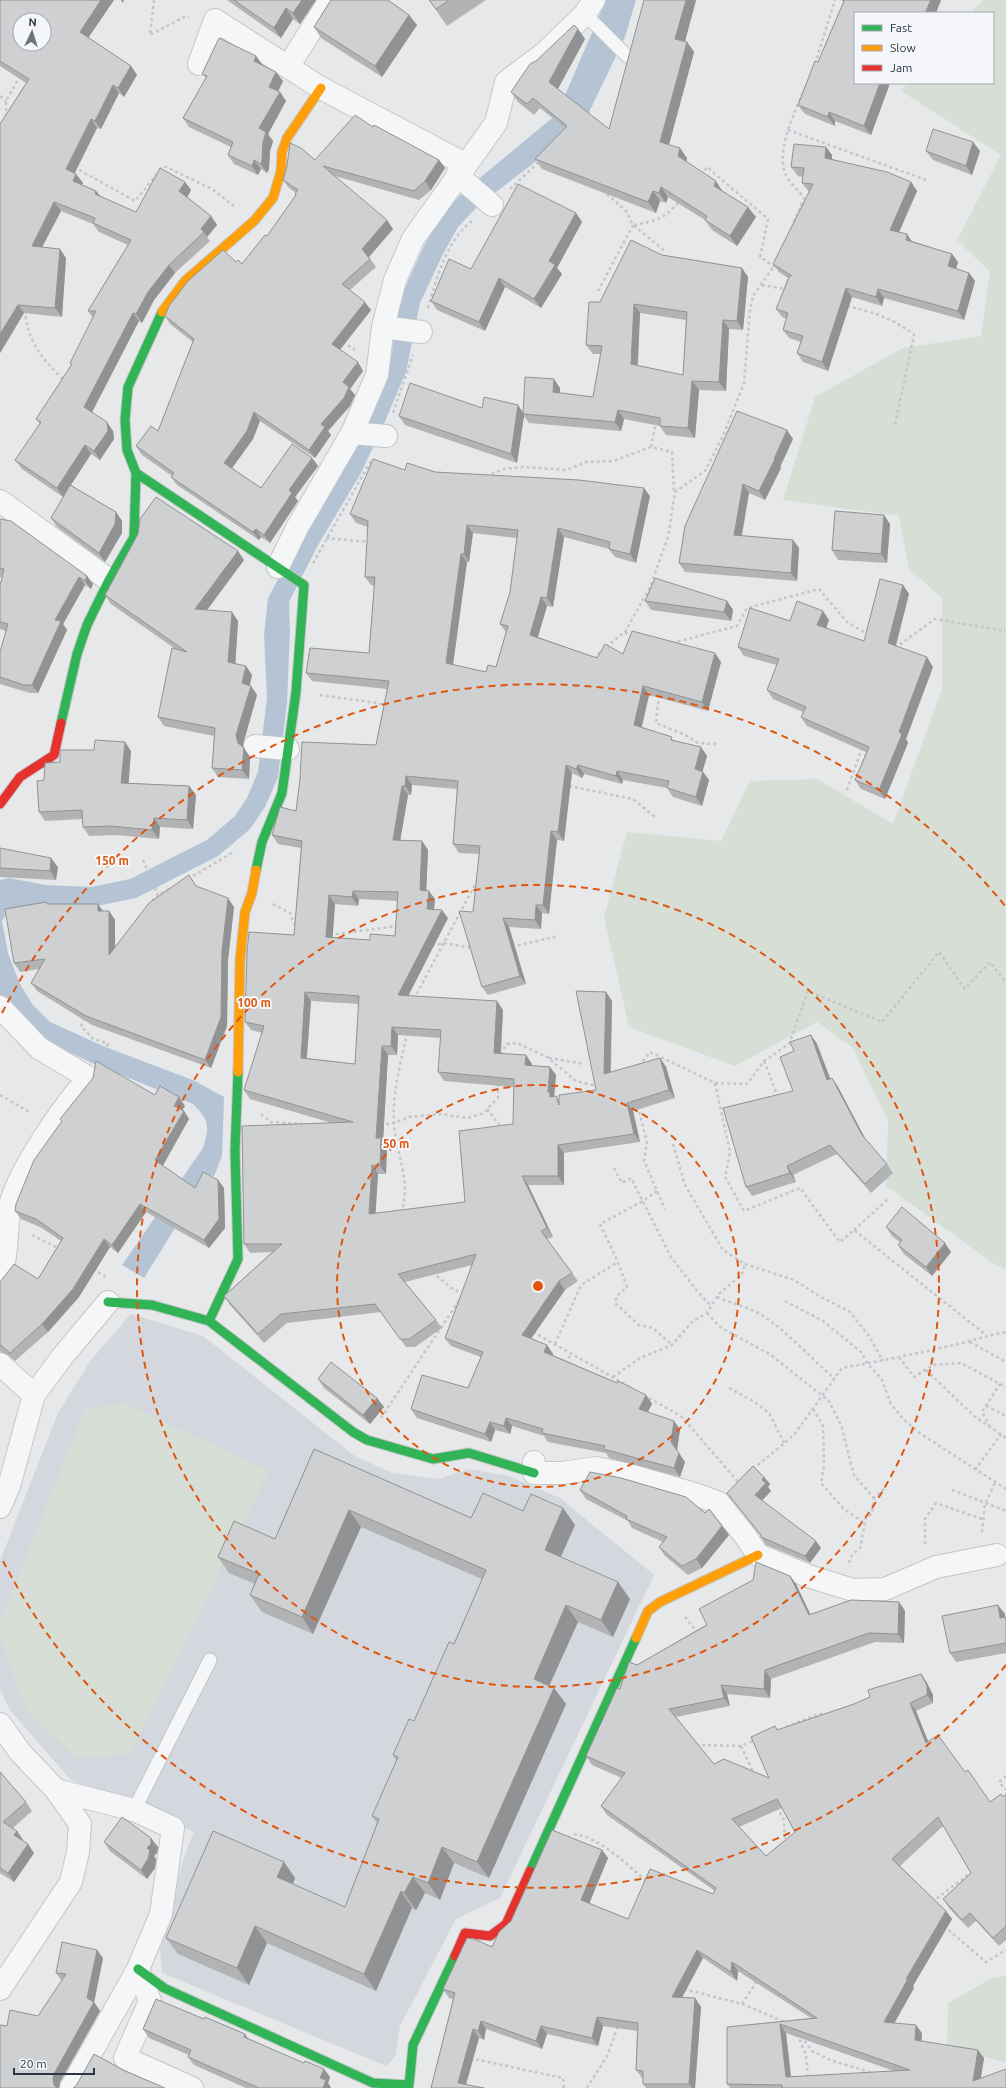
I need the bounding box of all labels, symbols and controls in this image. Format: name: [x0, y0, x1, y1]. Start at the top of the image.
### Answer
north arrow: [12, 12, 52, 52]
legend: [854, 12, 994, 84]
text: N: [28, 16, 37, 28]
text: Fast: [890, 21, 912, 34]
text: Slow: [890, 41, 916, 54]
text: Jam: [890, 61, 912, 74]
text: 150 m: [95, 854, 129, 867]
text: 100 m: [237, 996, 271, 1009]
text: 50 m: [383, 1137, 409, 1150]
centre of rings: [531, 1279, 545, 1293]
scale bar: [14, 2050, 94, 2076]
text: 20 m: [20, 2057, 47, 2070]

